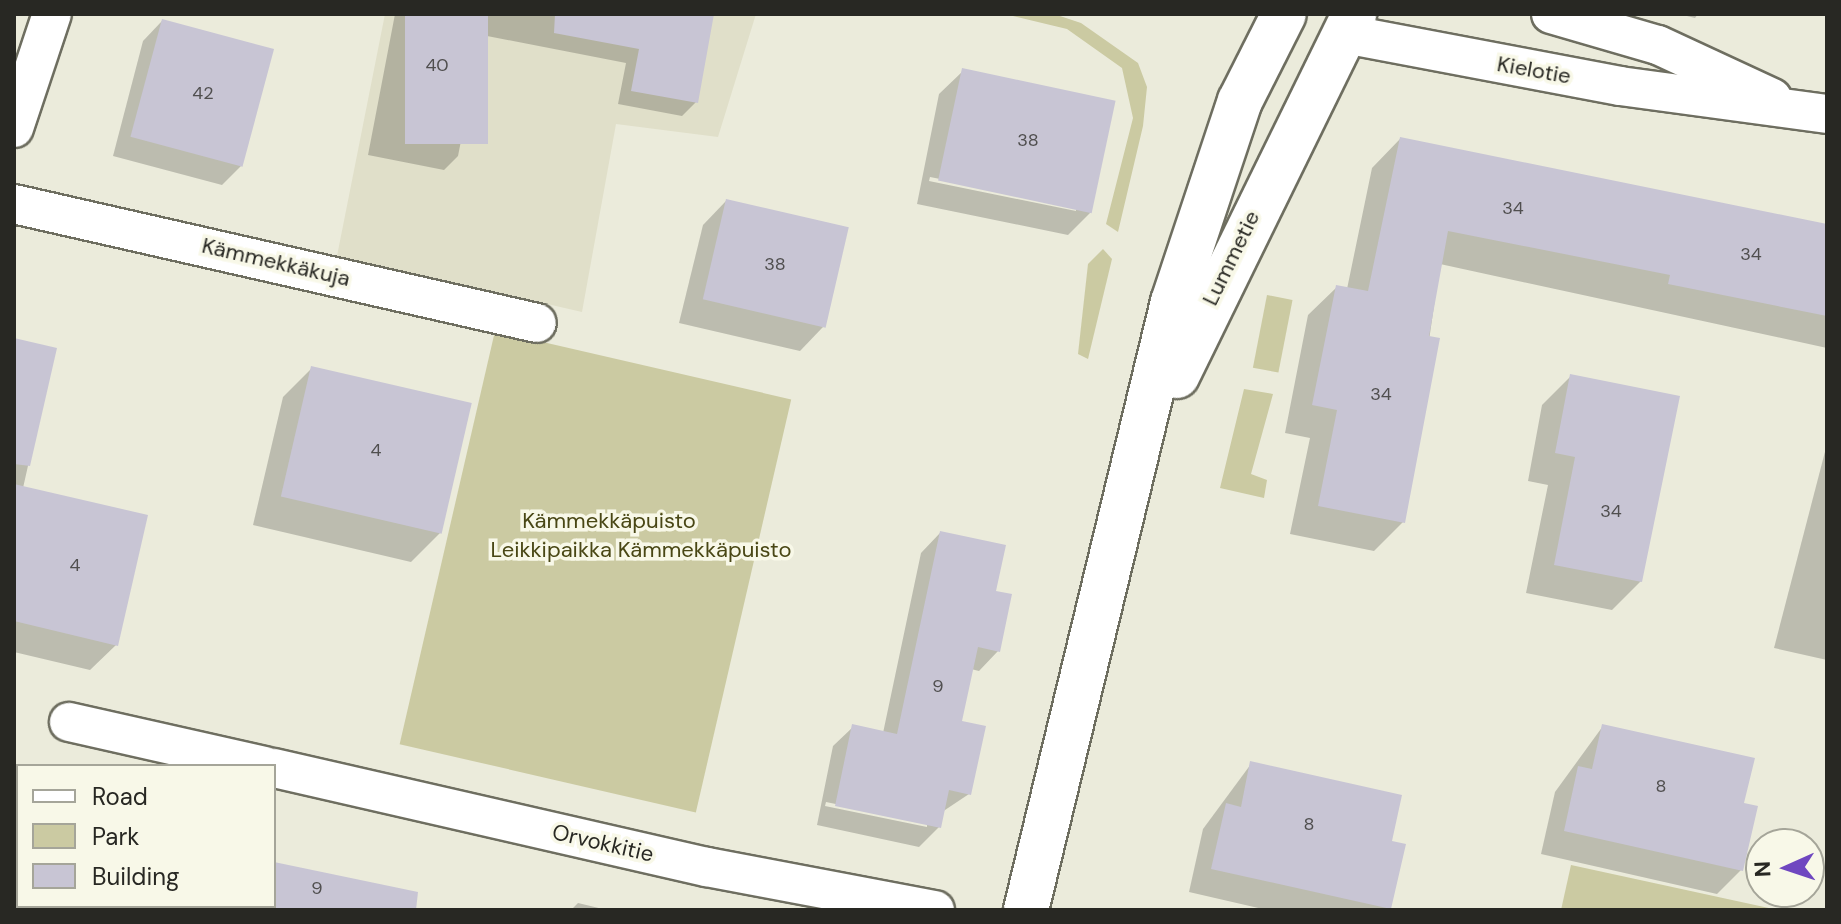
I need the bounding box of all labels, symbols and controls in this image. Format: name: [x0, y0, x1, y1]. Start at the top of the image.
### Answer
street label: Kielotie: [1495, 51, 1573, 89]
house number: 40: [425, 54, 449, 76]
house number: 42: [192, 82, 214, 104]
house number: 38: [1017, 129, 1039, 151]
house number: 34: [1502, 197, 1524, 219]
street label: Lummetie: [1197, 206, 1265, 310]
street label: Kämmekkäkuja: [199, 232, 353, 292]
house number: 34: [1740, 243, 1762, 265]
house number: 38: [764, 253, 786, 275]
house number: 34: [1370, 383, 1392, 405]
house number: 4: [371, 439, 381, 461]
house number: 34: [1600, 500, 1622, 522]
park label: Kämmekkäpuisto: [522, 508, 696, 534]
park label: Leikkipaikka Kämmekkäpuisto: [491, 537, 791, 563]
house number: 4: [70, 554, 80, 576]
house number: 9: [932, 675, 944, 697]
legend: [16, 764, 276, 908]
house number: 8: [1656, 775, 1666, 797]
text: Road: [92, 781, 148, 812]
house number: 8: [1304, 813, 1314, 835]
street label: Orvokkitie: [550, 819, 656, 867]
text: Park: [92, 821, 139, 852]
north arrow: [1745, 828, 1825, 908]
text: N: [1748, 860, 1777, 878]
text: Building: [92, 861, 179, 892]
house number: 9: [311, 877, 323, 899]

